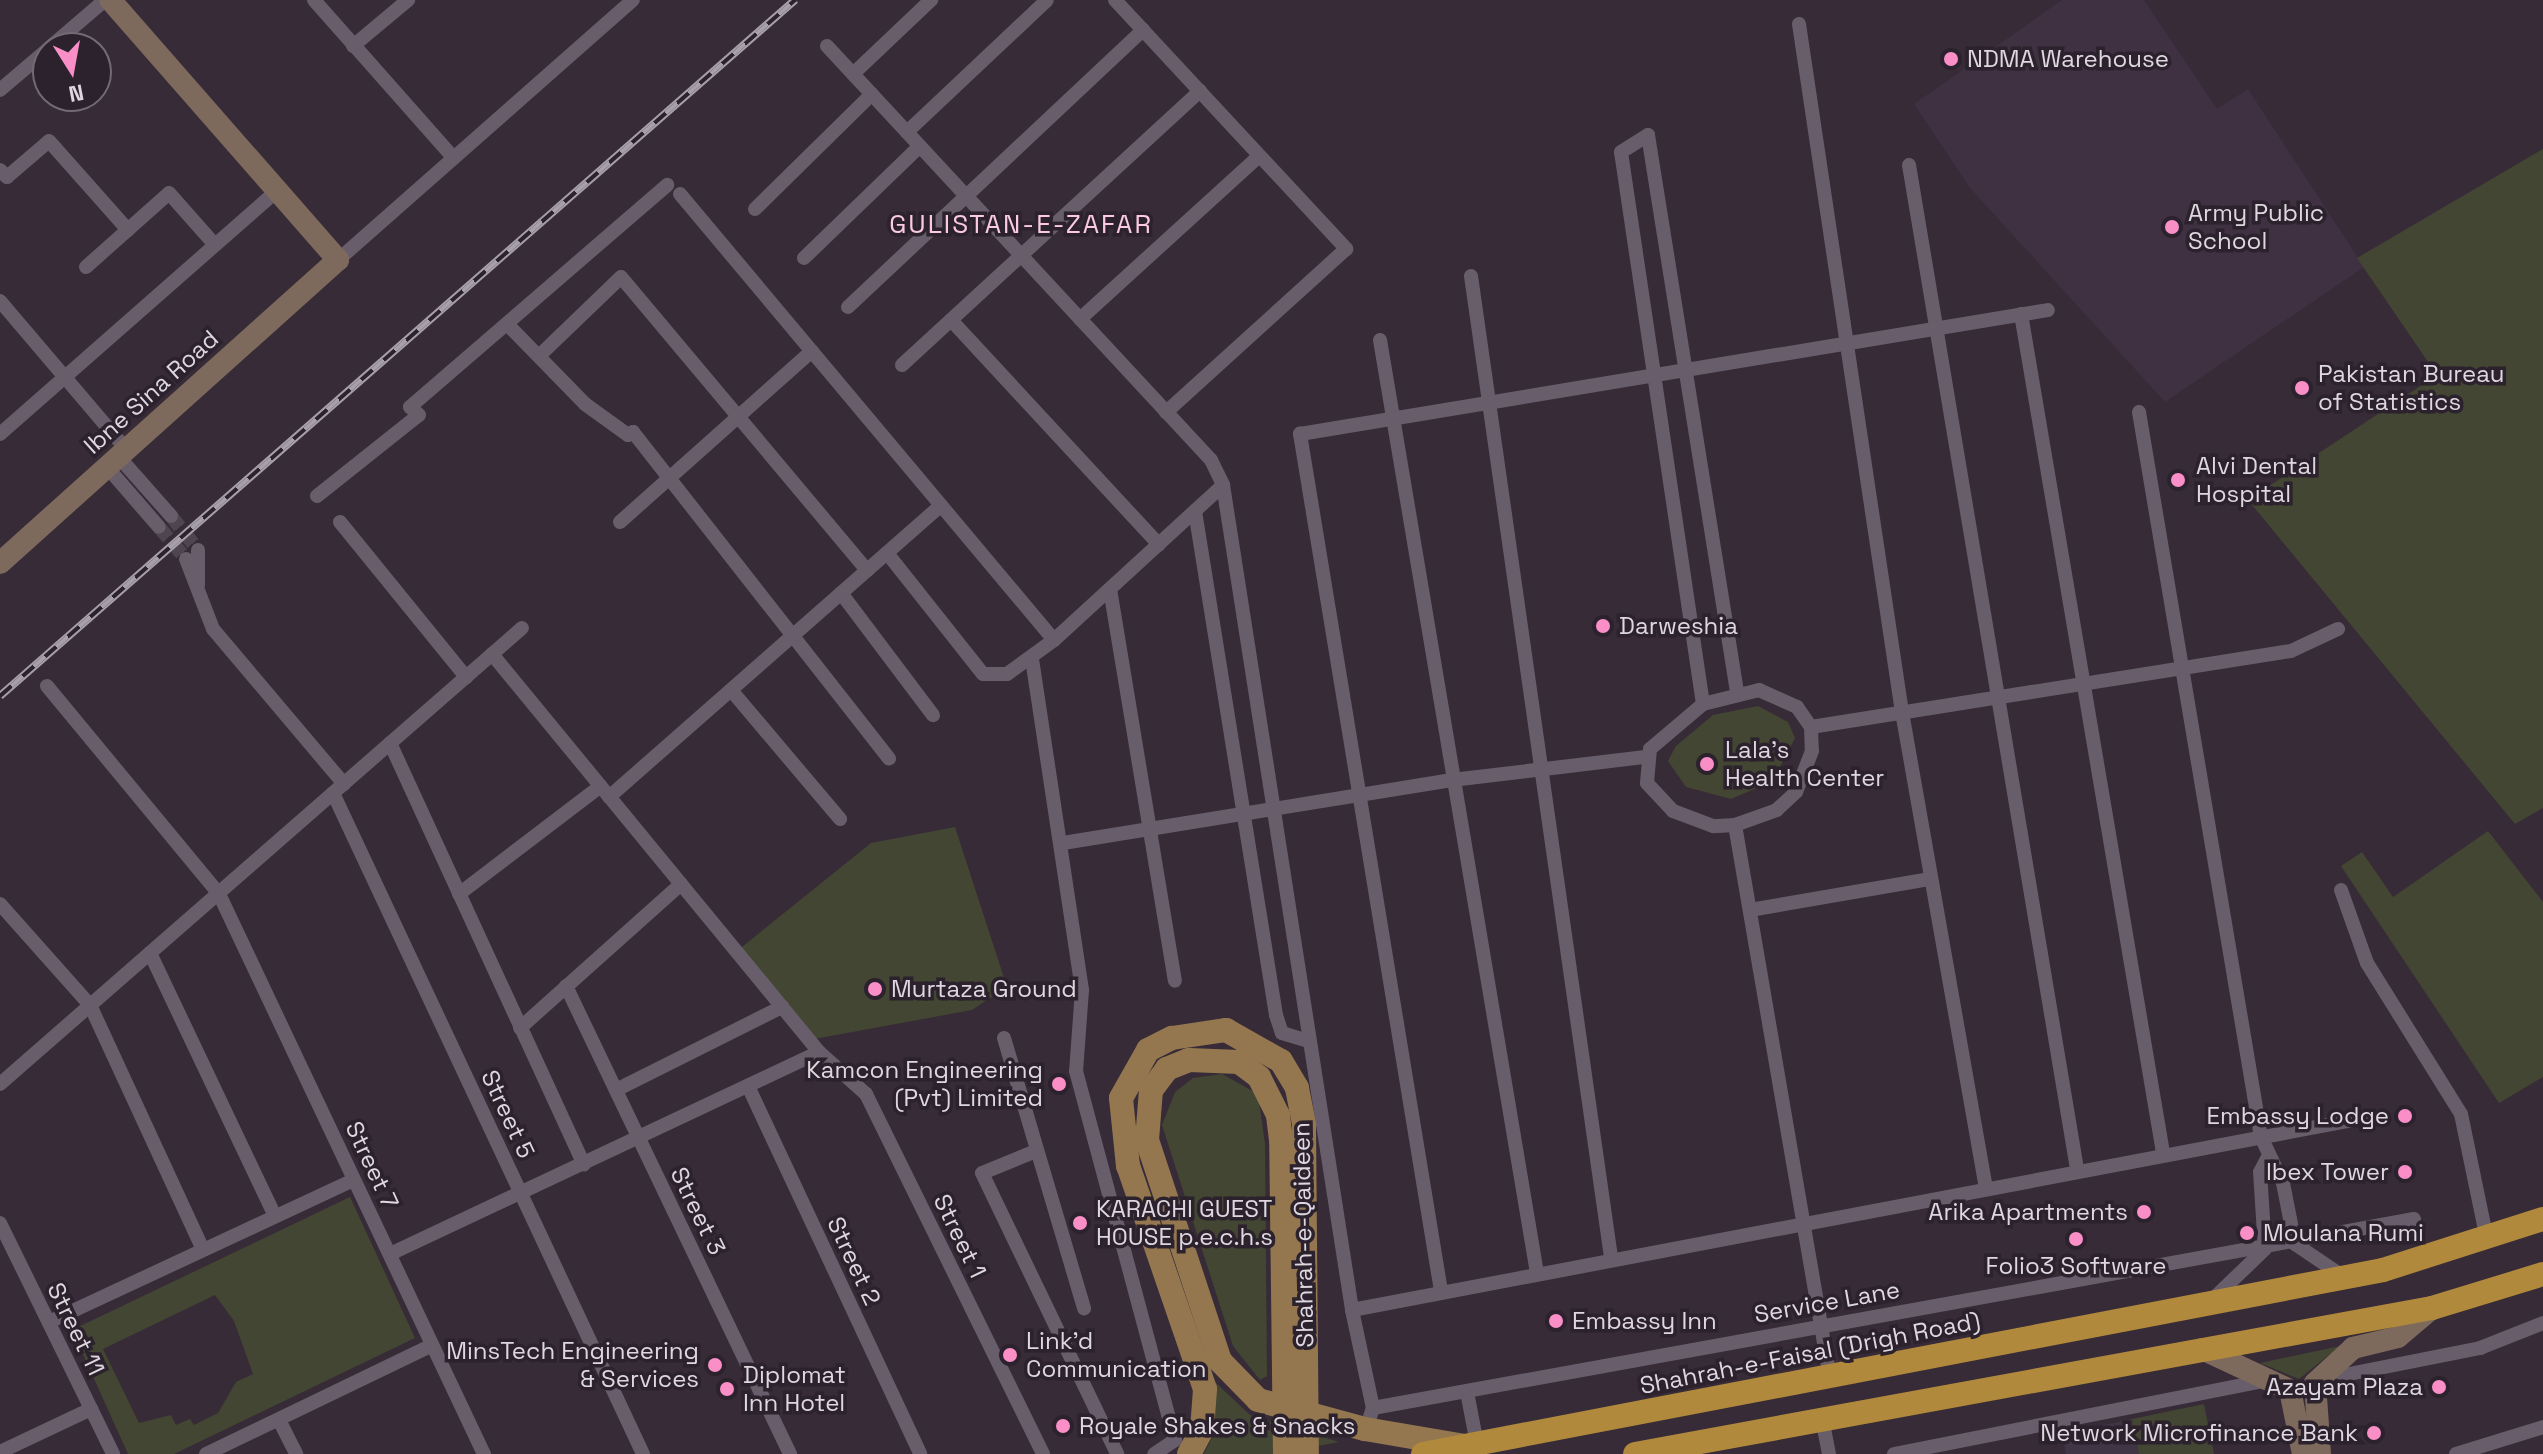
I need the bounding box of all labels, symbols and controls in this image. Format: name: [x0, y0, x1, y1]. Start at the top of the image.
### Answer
north arrow: [32, 32, 112, 112]
place label: NDMA Warehouse: [1967, 45, 2169, 73]
marker: NDMA Warehouse: [1942, 50, 1960, 68]
text: N: [66, 78, 86, 109]
place label: Army Public School: [2188, 199, 2324, 255]
district label: GULISTAN-E-ZAFAR: [889, 209, 1153, 241]
marker: Army Public School: [2163, 218, 2181, 236]
street label: Ibne Sina Road: [78, 324, 224, 460]
place label: Pakistan Bureau of Statistics: [2318, 360, 2504, 416]
marker: Pakistan Bureau of Statistics: [2293, 379, 2311, 397]
place label: Alvi Dental Hospital: [2196, 452, 2317, 508]
marker: Alvi Dental Hospital: [2167, 469, 2189, 491]
place label: Darweshia: [1619, 612, 1738, 640]
marker: Darweshia: [1594, 617, 1612, 635]
place label: Lala's Health Center: [1725, 736, 1884, 792]
marker: Lala's Health Center: [1696, 753, 1718, 775]
place label: Murtaza Ground: [891, 975, 1077, 1003]
marker: Murtaza Ground: [866, 980, 884, 998]
place label: Kamcon Engineering (Pvt) Limited: [806, 1056, 1043, 1112]
street label: Street 5: [475, 1065, 541, 1163]
marker: Kamcon Engineering (Pvt) Limited: [1050, 1075, 1068, 1093]
place label: Embassy Lodge: [2207, 1102, 2389, 1130]
marker: Embassy Lodge: [2396, 1107, 2414, 1125]
street label: Street 7: [339, 1117, 405, 1213]
street label: Shahrah-e-Qaideen: [1287, 1122, 1319, 1348]
place label: Ibex Tower: [2265, 1158, 2389, 1186]
street label: Street 3: [664, 1162, 732, 1260]
marker: Ibex Tower: [2396, 1163, 2414, 1181]
street label: Street 1: [927, 1189, 993, 1283]
place label: KARACHI GUEST HOUSE p.e.c.h.s: [1096, 1195, 1273, 1251]
place label: Arika Apartments: [1928, 1198, 2128, 1226]
marker: Arika Apartments: [2135, 1203, 2153, 1221]
street label: Street 2: [821, 1212, 887, 1310]
marker: KARACHI GUEST HOUSE p.e.c.h.s: [1071, 1214, 1089, 1232]
place label: Moulana Rumi: [2263, 1219, 2424, 1247]
marker: Moulana Rumi: [2238, 1224, 2256, 1242]
marker: Folio3 Software: [2067, 1230, 2085, 1248]
place label: Folio3 Software: [1986, 1252, 2166, 1280]
street label: Service Lane: [1752, 1275, 1902, 1329]
street label: Street 11: [41, 1278, 111, 1380]
street label: Shahrah-e-Faisal (Drigh Road): [1637, 1306, 1983, 1400]
place label: Embassy Inn: [1572, 1307, 1717, 1335]
marker: Embassy Inn: [1547, 1312, 1565, 1330]
place label: Link'd Communication: [1026, 1327, 1206, 1383]
place label: MinsTech Engineering & Services: [446, 1337, 699, 1393]
marker: Link'd Communication: [1001, 1346, 1019, 1364]
marker: MinsTech Engineering & Services: [706, 1356, 724, 1374]
place label: Diplomat Inn Hotel: [743, 1361, 846, 1417]
place label: Azayam Plaza: [2266, 1373, 2423, 1401]
marker: Azayam Plaza: [2430, 1378, 2448, 1396]
marker: Diplomat Inn Hotel: [718, 1380, 736, 1398]
place label: Royale Shakes & Snacks: [1079, 1412, 1355, 1440]
marker: Royale Shakes & Snacks: [1054, 1417, 1072, 1435]
place label: Network Microfinance Bank: [2040, 1419, 2358, 1447]
marker: Network Microfinance Bank: [2365, 1424, 2383, 1442]

